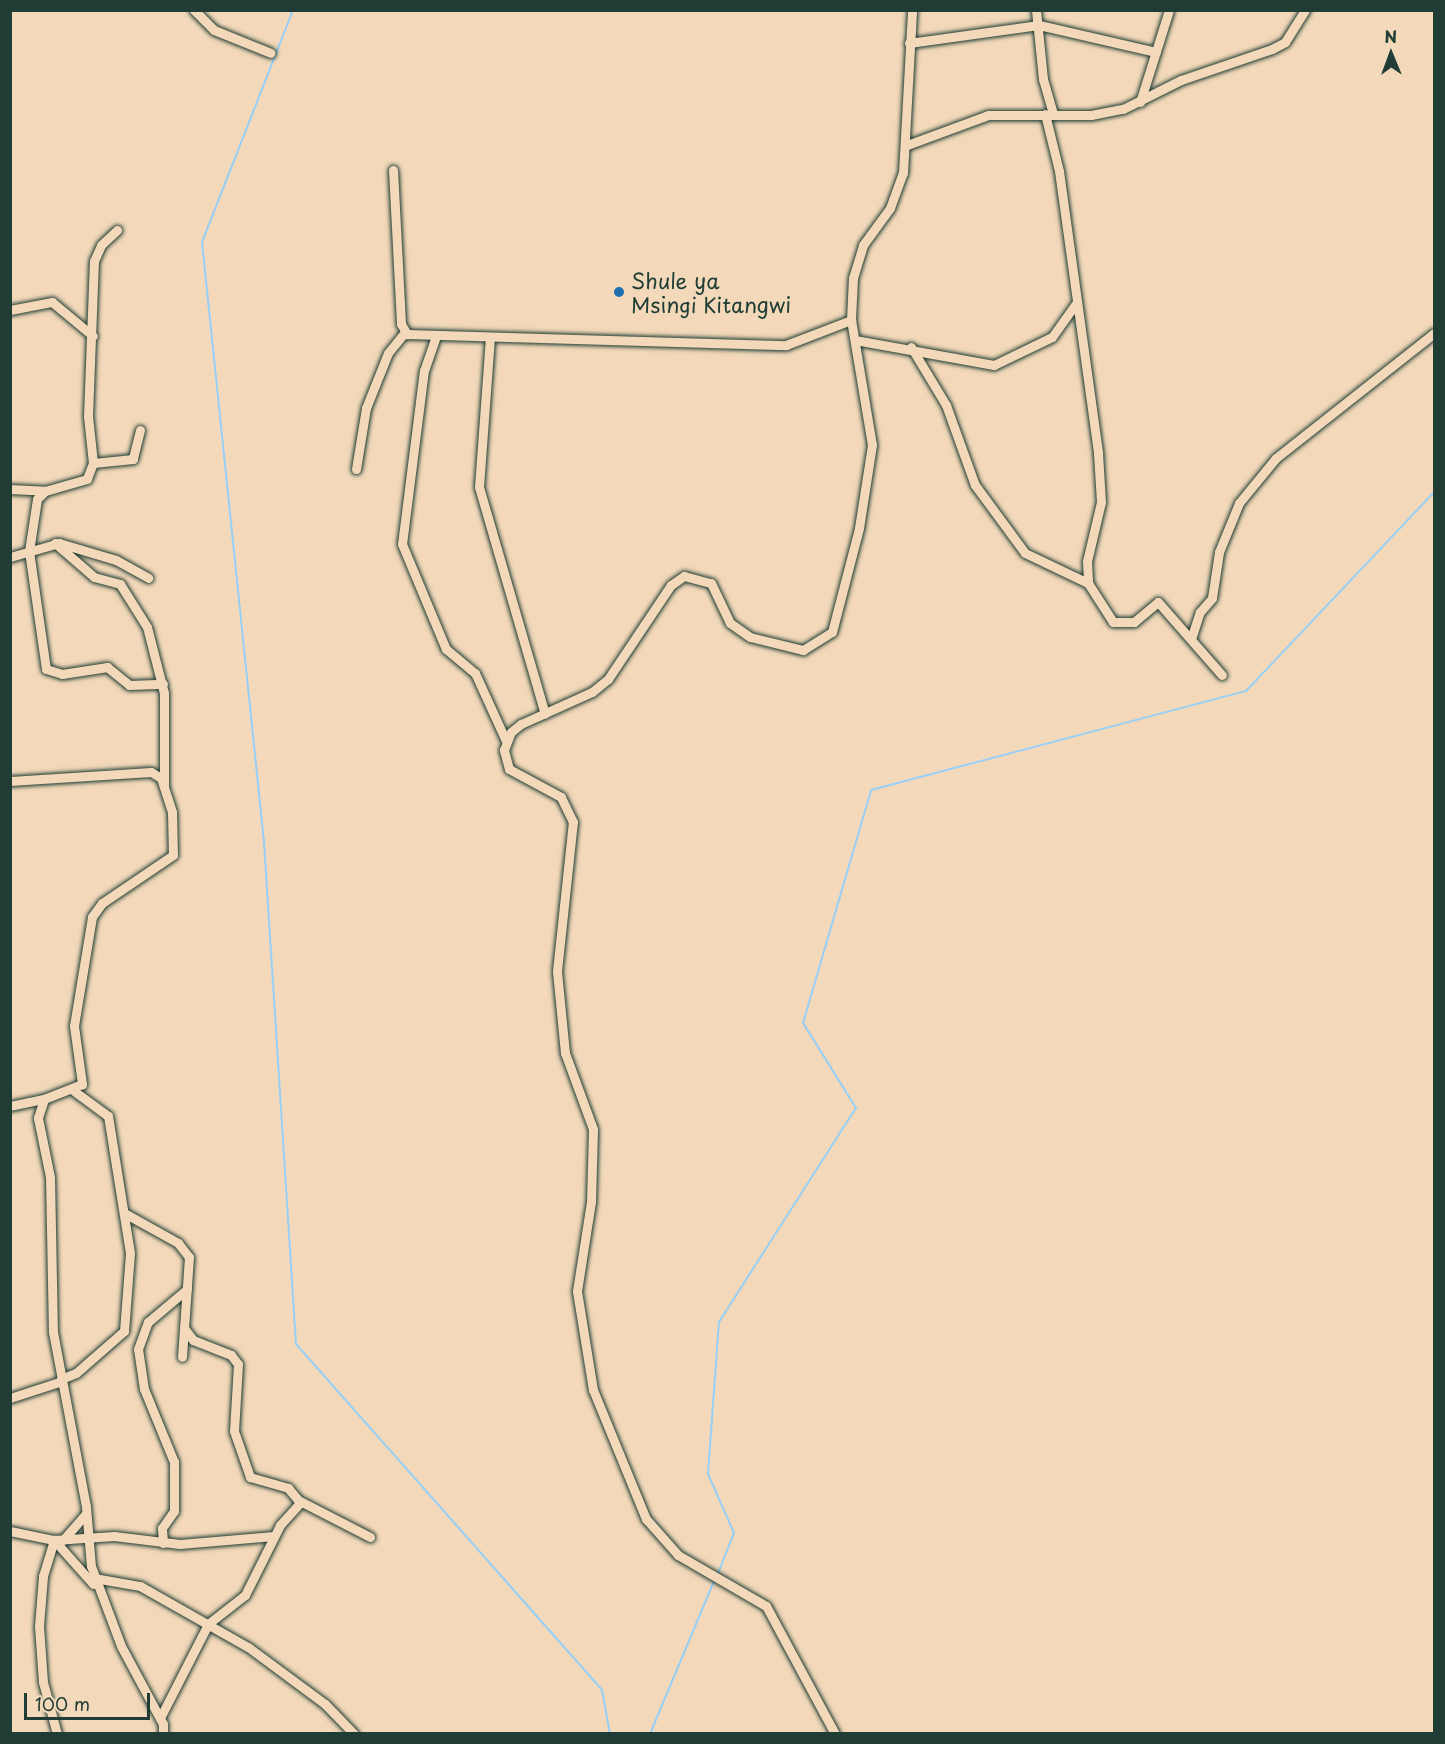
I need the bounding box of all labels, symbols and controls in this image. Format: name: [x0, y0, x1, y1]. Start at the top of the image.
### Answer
north arrow: [1361, 24, 1421, 84]
text: N: [1384, 24, 1397, 48]
place label: Shule ya Msingi Kitangwi: [631, 267, 792, 317]
marker: Shule ya Msingi Kitangwi: [612, 285, 626, 299]
scale bar: [27, 1681, 153, 1719]
text: 100 m: [35, 1690, 90, 1717]

